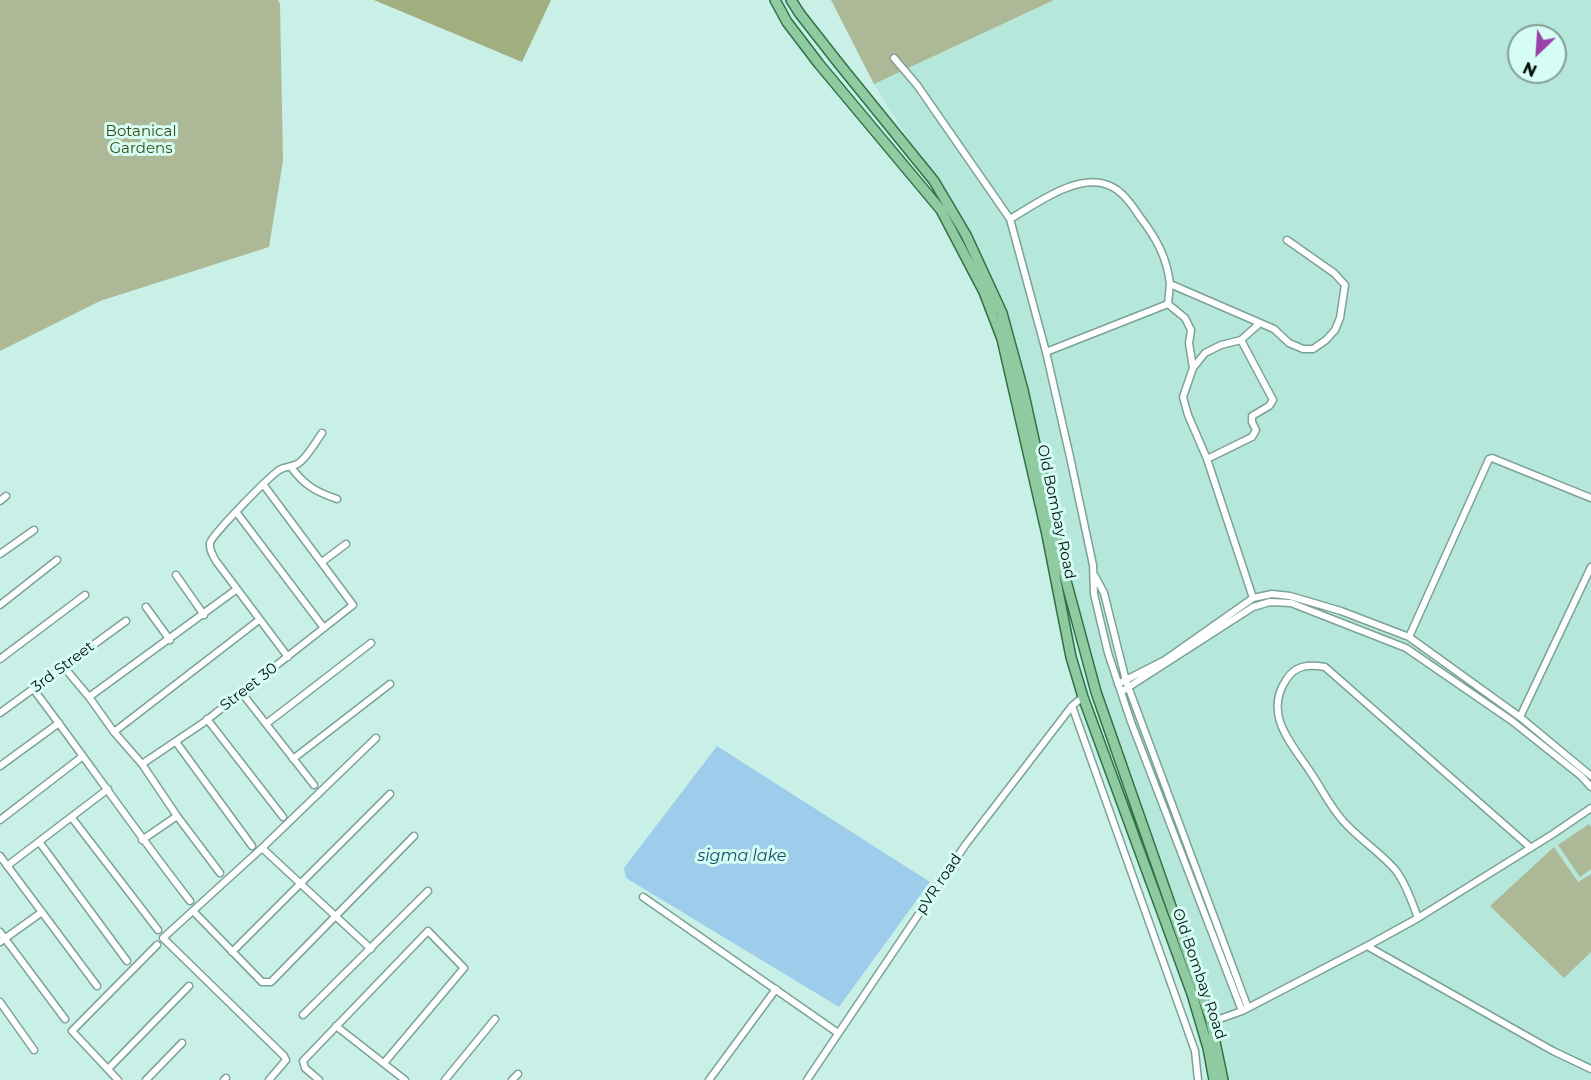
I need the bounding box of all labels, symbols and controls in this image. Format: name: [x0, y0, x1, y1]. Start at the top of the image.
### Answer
north arrow: [1507, 24, 1567, 84]
text: N: [1520, 58, 1540, 80]
park label: Botanical Gardens: [106, 123, 176, 158]
street label: Old Bombay Road: [1033, 443, 1079, 581]
street label: 3rd Street: [28, 638, 98, 696]
street label: Street 30: [217, 659, 281, 715]
water label: sigma lake: [697, 846, 787, 866]
street label: pVR road: [912, 850, 966, 918]
street label: Old Bombay Road: [1168, 906, 1230, 1042]

